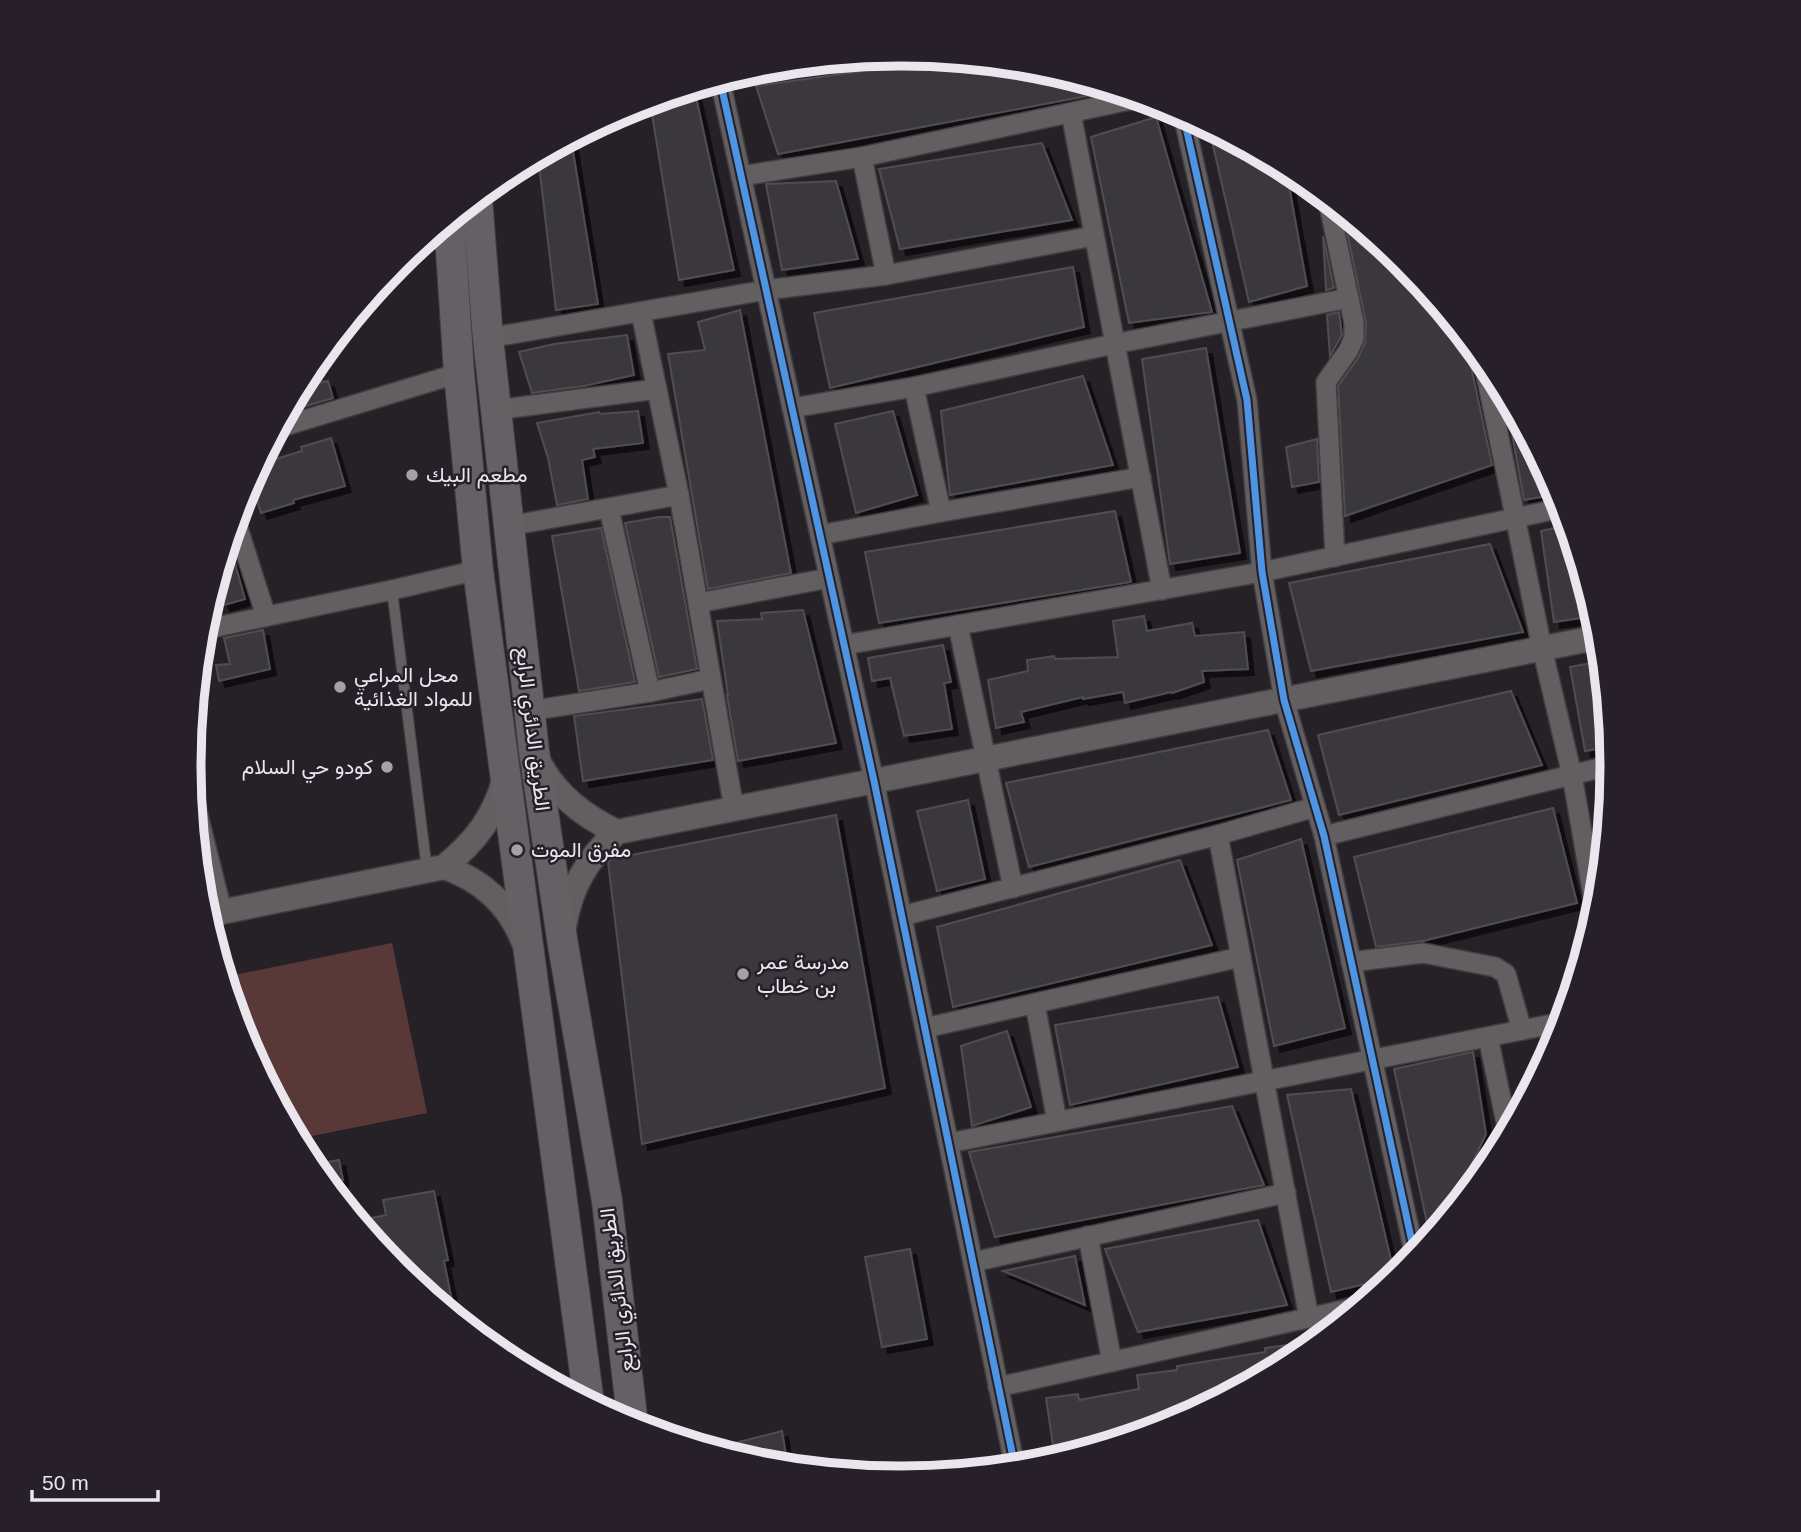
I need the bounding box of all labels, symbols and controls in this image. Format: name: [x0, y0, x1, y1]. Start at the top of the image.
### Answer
place label: مطعم البيك: [426, 463, 527, 489]
marker: مطعم البيك: [404, 467, 420, 483]
street label: الطريق الدائري الرابع: [506, 646, 555, 813]
place label: محل المراعي للمواد الغذائية: [354, 663, 473, 712]
marker: محل المراعي للمواد الغذائية: [332, 679, 348, 695]
place label: كودو حي السلام: [242, 755, 373, 784]
marker: كودو حي السلام: [379, 759, 395, 775]
place label: مفرق الموت: [531, 838, 631, 863]
marker: مفرق الموت: [509, 842, 525, 858]
place label: مدرسة عمر بن خطاب: [756, 950, 849, 998]
marker: مدرسة عمر بن خطاب: [735, 966, 751, 982]
street label: الطريق الدائري الرابع: [595, 1206, 644, 1373]
scale bar: [32, 1458, 158, 1502]
text: 50 m: [42, 1471, 89, 1494]

